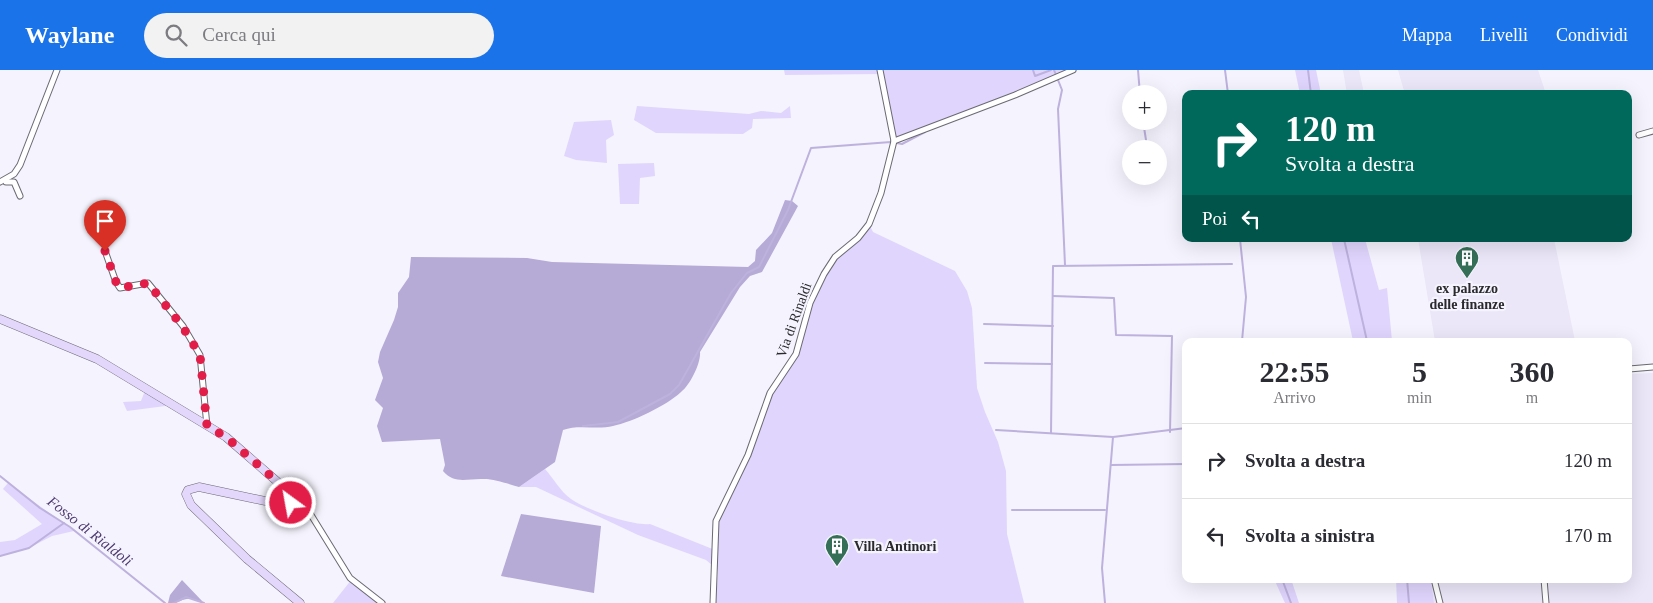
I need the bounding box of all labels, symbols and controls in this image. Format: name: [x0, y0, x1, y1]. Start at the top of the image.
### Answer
search box: [144, 13, 494, 58]
icon: search: [162, 21, 190, 49]
text: Waylane: [25, 22, 114, 48]
text: Cerca qui: [202, 24, 276, 45]
text: Mappa: [1402, 25, 1452, 45]
text: Livelli: [1480, 25, 1528, 45]
text: Condividi: [1556, 25, 1628, 45]
map controls: [1122, 85, 1167, 185]
button: +: [1122, 85, 1167, 130]
icon: right: [1202, 110, 1267, 175]
text: 120 m: [1285, 110, 1375, 149]
button: −: [1122, 140, 1167, 185]
text: Svolta a destra: [1285, 151, 1415, 176]
pin: [84, 200, 126, 251]
icon: left: [1237, 205, 1265, 233]
icon: arrive: [91, 207, 119, 235]
text: Poi: [1202, 208, 1227, 229]
building icon: ex palazzo delle finanze: [1454, 245, 1480, 279]
street label: Via di Rinaldi: [774, 280, 815, 359]
place label: ex palazzo delle finanze: [1429, 281, 1505, 312]
text: 22:55: [1260, 355, 1330, 388]
text: 5: [1412, 355, 1427, 388]
text: 360: [1509, 355, 1554, 388]
text: Arrivo: [1273, 389, 1316, 406]
text: min: [1407, 389, 1432, 406]
text: m: [1526, 389, 1538, 406]
icon: right: [1202, 447, 1230, 475]
text: Svolta a destra: [1245, 450, 1365, 471]
text: 120 m: [1564, 450, 1612, 471]
position arrow: [264, 476, 316, 528]
water label: Fosso di Rialdoli: [44, 492, 136, 569]
icon: left: [1202, 522, 1230, 550]
text: Svolta a sinistra: [1245, 525, 1375, 546]
text: 170 m: [1564, 525, 1612, 546]
building icon: Villa Antinori: [824, 533, 850, 567]
place label: Villa Antinori: [854, 539, 936, 554]

